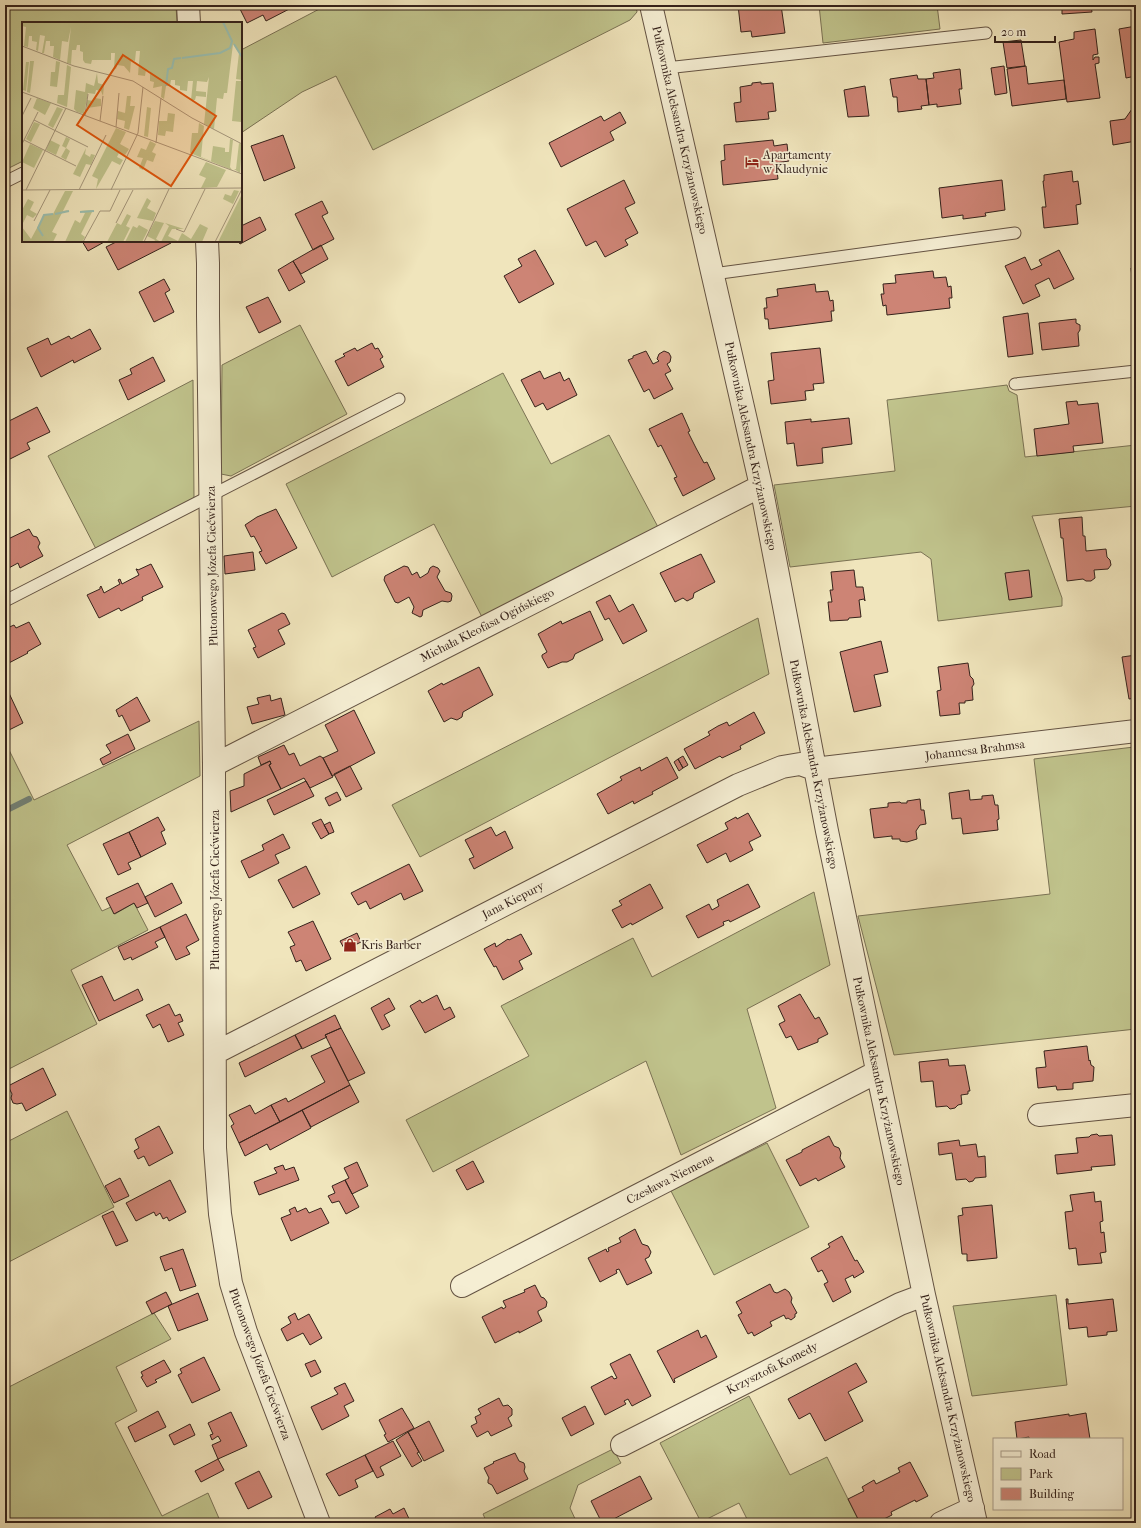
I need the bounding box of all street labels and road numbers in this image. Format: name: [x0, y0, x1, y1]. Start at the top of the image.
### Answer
street label: Pułkownika Aleksandra Krzyżanowskiego: [649, 25, 711, 235]
street label: Pułkownika Aleksandra Krzyżanowskiego: [722, 340, 780, 552]
street label: Plutonowego Józefa Ciećwierza: [204, 485, 220, 646]
street label: Michała Kleofasa Ogińskiego: [418, 585, 556, 665]
street label: Pułkownika Aleksandra Krzyżanowskiego: [787, 658, 841, 870]
street label: Johannesa Brahmsa: [923, 737, 1026, 763]
street label: Plutonowego Józefa Ciećwierza: [208, 809, 222, 970]
street label: Jana Kiepury: [479, 878, 547, 922]
street label: Pułkownika Aleksandra Krzyżanowskiego: [850, 975, 908, 1187]
street label: Czesława Niemena: [624, 1151, 716, 1207]
street label: Plutonowego Józefa Ciećwierza: [226, 1286, 294, 1442]
street label: Pułkownika Aleksandra Krzyżanowskiego: [917, 1293, 979, 1503]
street label: Krzysztofa Komedy: [724, 1339, 821, 1397]

